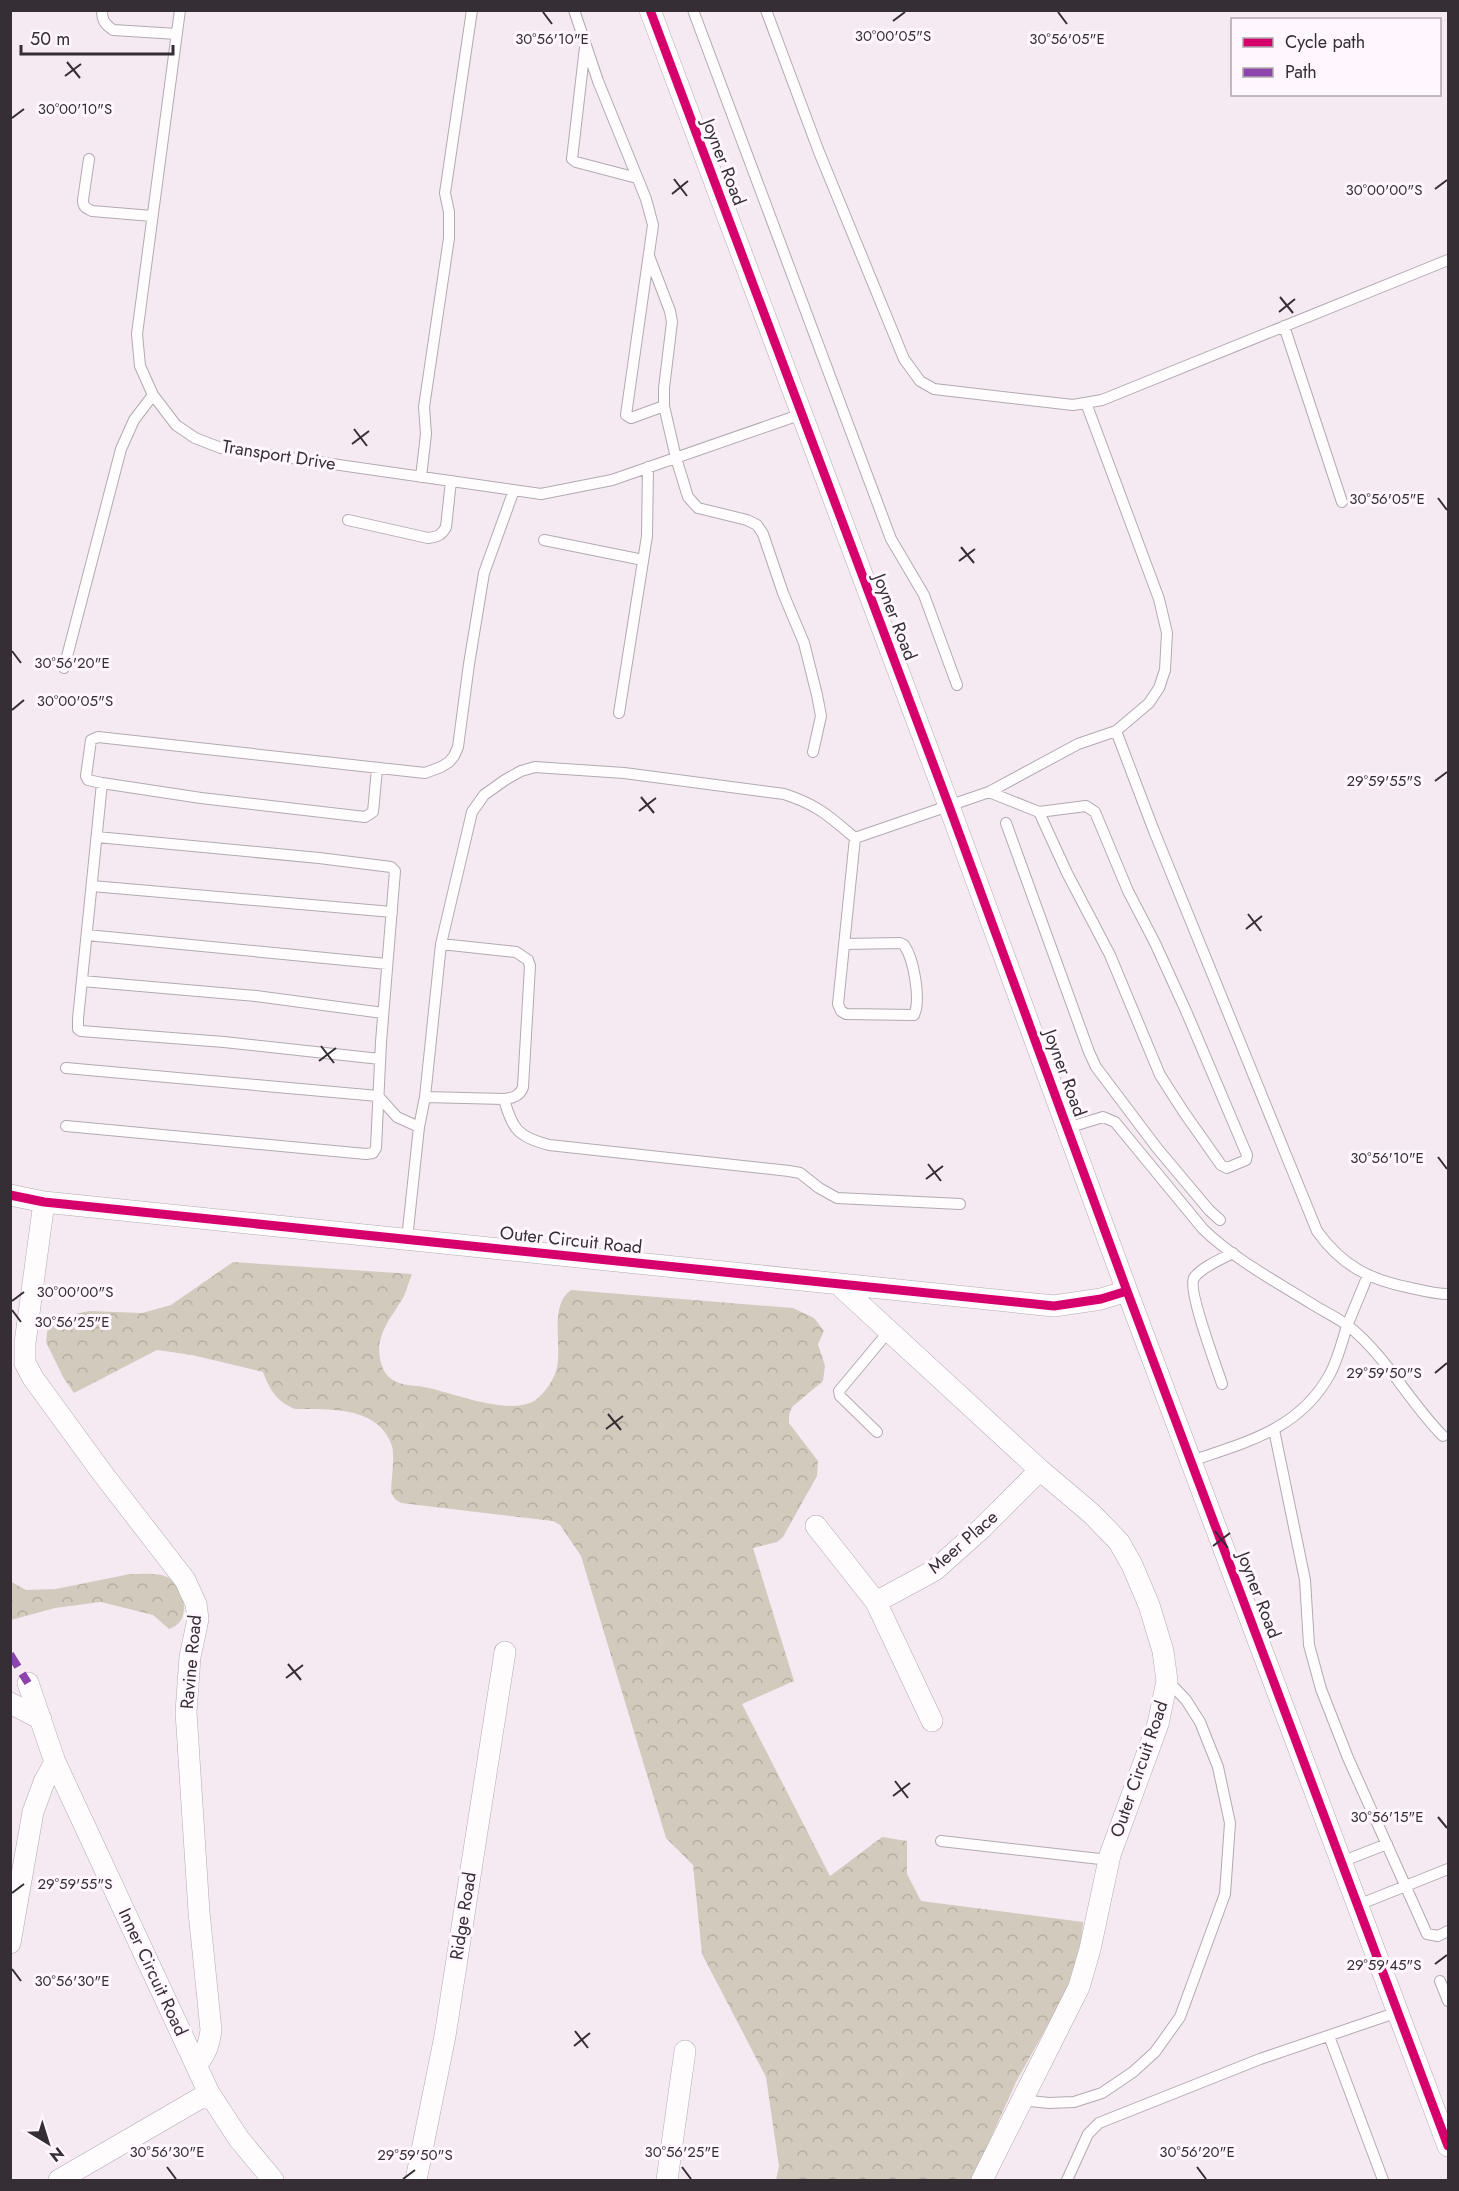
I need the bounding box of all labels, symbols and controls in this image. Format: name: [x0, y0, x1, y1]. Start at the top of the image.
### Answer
scale bar: [21, 18, 172, 56]
legend: [1231, 18, 1441, 96]
text: 30°00'05"S: [855, 25, 931, 47]
text: 50 m: [30, 26, 70, 52]
text: 30°56'10"E: [515, 28, 589, 50]
text: 30°56'05"E: [1029, 28, 1105, 50]
text: Cycle path: [1285, 29, 1365, 55]
text: Path: [1285, 59, 1317, 85]
text: 30°00'10"S: [38, 98, 112, 120]
street label: Joyner Road: [695, 113, 752, 209]
text: 30°00'00"S: [1346, 179, 1422, 201]
street label: Transport Drive: [220, 433, 338, 477]
text: 30°56'05"E: [1349, 488, 1425, 510]
street label: Joyner Road: [866, 568, 923, 664]
text: 30°56'20"E: [34, 652, 110, 674]
text: 30°00'05"S: [37, 690, 113, 712]
text: 29°59'55"S: [1347, 770, 1421, 792]
street label: Joyner Road: [1037, 1024, 1093, 1120]
text: 30°56'10"E: [1350, 1147, 1424, 1169]
street label: Outer Circuit Road: [499, 1220, 643, 1260]
text: 30°00'00"S: [37, 1281, 113, 1303]
text: 30°56'25"E: [35, 1311, 109, 1333]
text: 29°59'50"S: [1346, 1362, 1422, 1384]
street label: Meer Place: [922, 1504, 1004, 1580]
street label: Joyner Road: [1230, 1546, 1287, 1642]
street label: Ravine Road: [174, 1614, 208, 1710]
street label: Outer Circuit Road: [1103, 1697, 1175, 1841]
text: 30°56'15"E: [1350, 1806, 1424, 1828]
street label: Ridge Road: [443, 1870, 483, 1962]
text: 29°59'55"S: [38, 1873, 112, 1895]
street label: Inner Circuit Road: [112, 1904, 194, 2040]
text: 29°59'45"S: [1346, 1954, 1422, 1976]
text: 30°56'30"E: [34, 1970, 110, 1992]
north arrow: [18, 2113, 78, 2173]
text: N: [45, 2141, 69, 2167]
text: 30°56'30"E: [129, 2141, 205, 2163]
text: 30°56'25"E: [645, 2141, 719, 2163]
text: 30°56'20"E: [1159, 2141, 1235, 2163]
text: 29°59'50"S: [377, 2144, 453, 2166]

